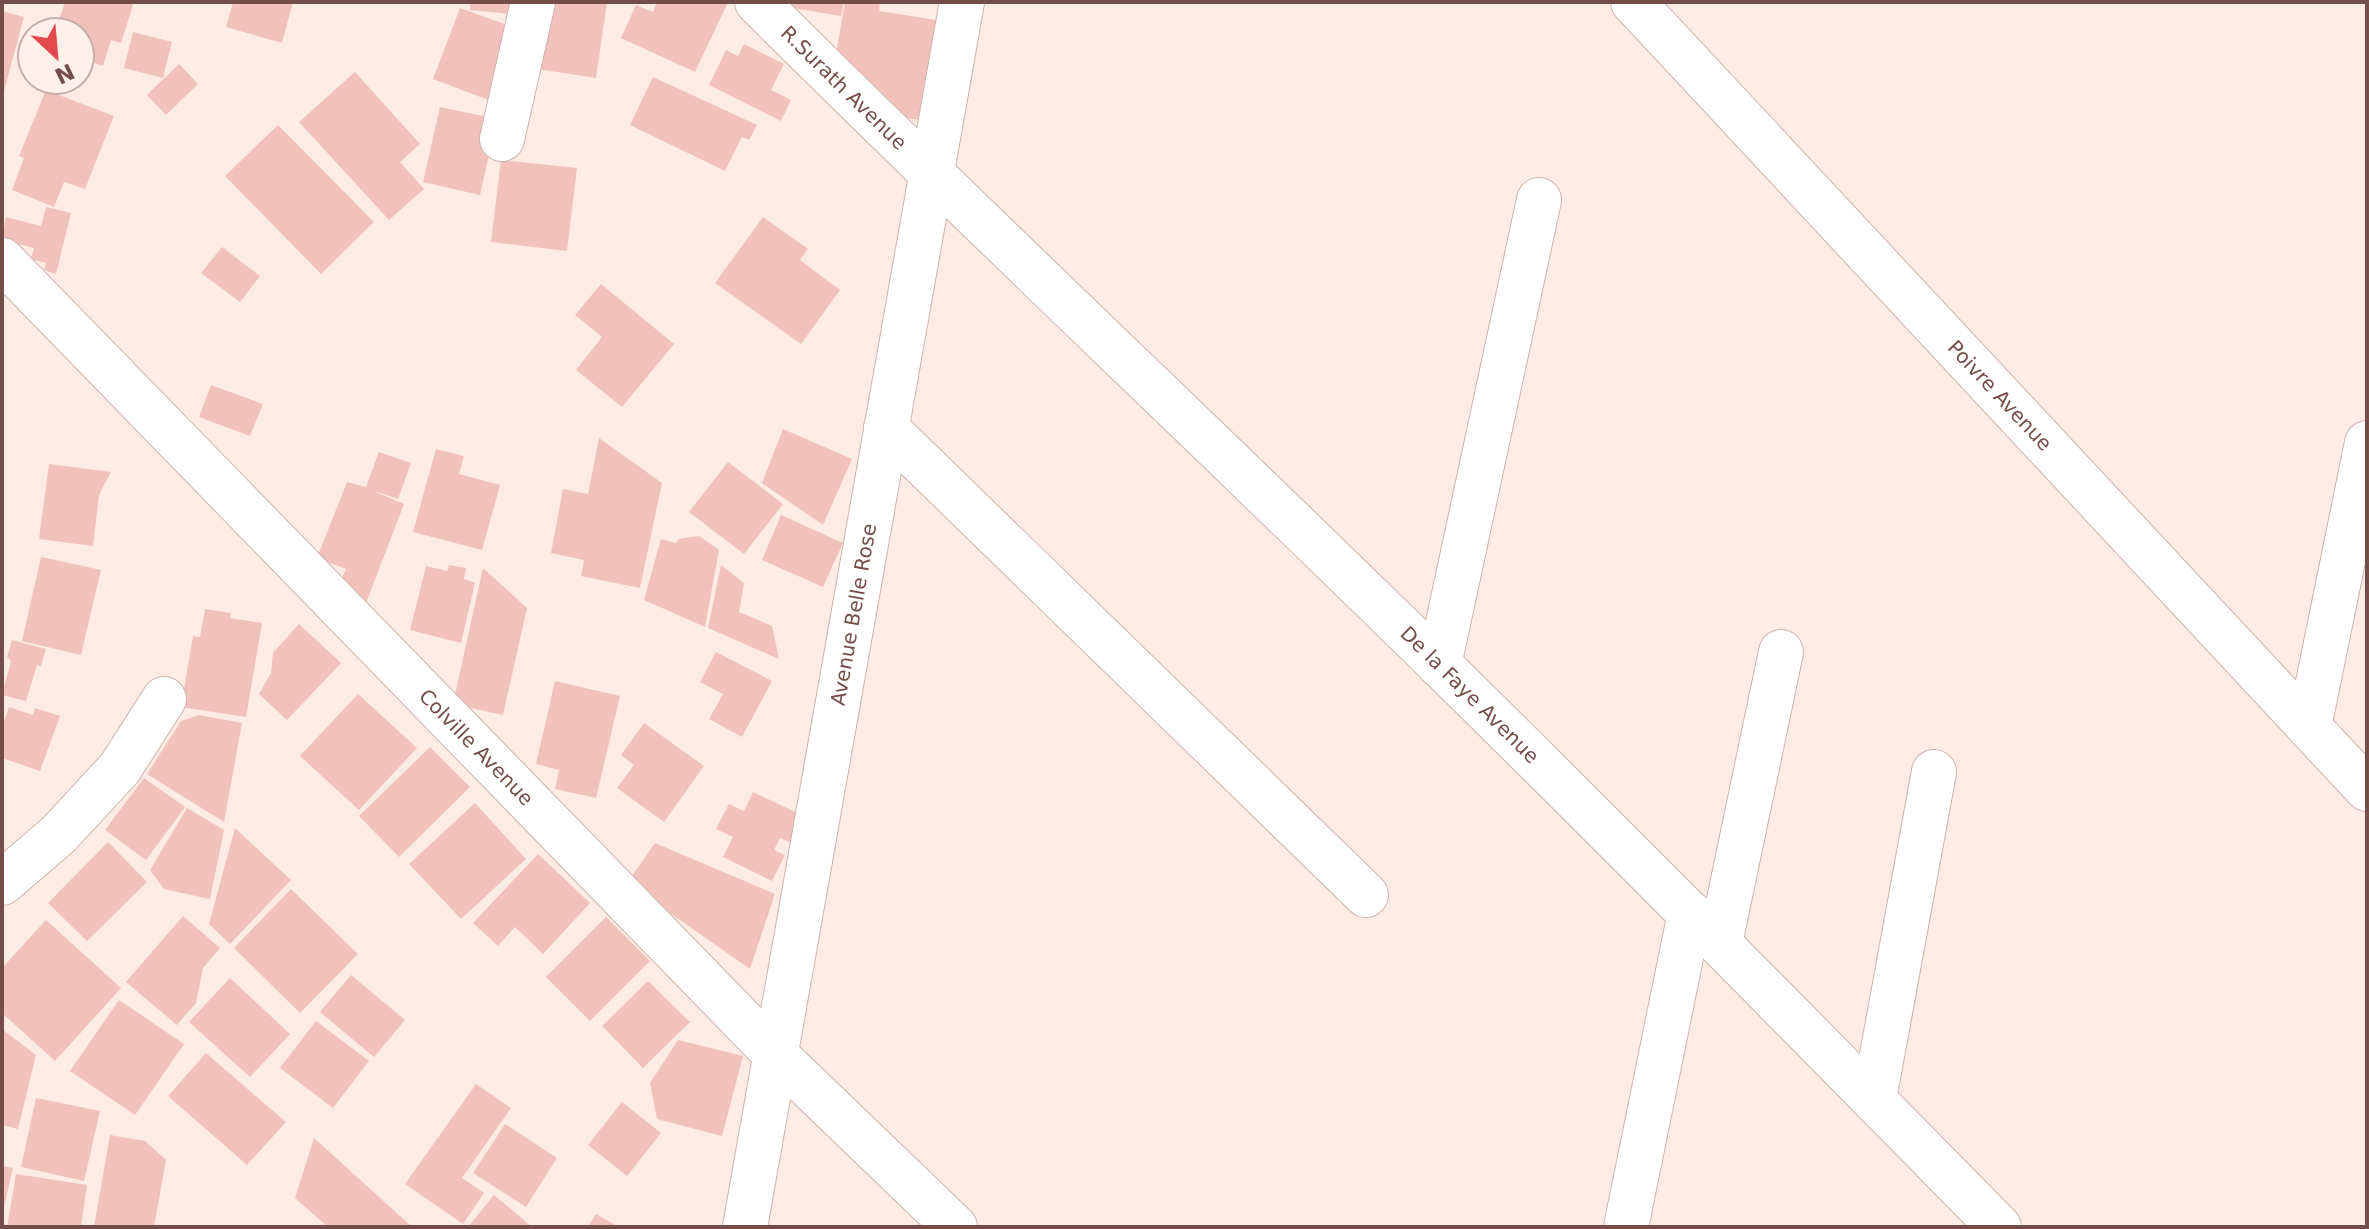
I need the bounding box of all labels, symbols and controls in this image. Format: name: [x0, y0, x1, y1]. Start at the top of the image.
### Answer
north arrow: [16, 16, 96, 96]
street label: R.Surath Avenue: [776, 21, 912, 155]
text: N: [51, 58, 78, 89]
street label: Poivre Avenue: [1943, 335, 2057, 455]
street label: Avenue Belle Rose: [826, 522, 881, 707]
street label: De la Faye Avenue: [1396, 621, 1544, 768]
street label: Colville Avenue: [414, 684, 538, 811]

